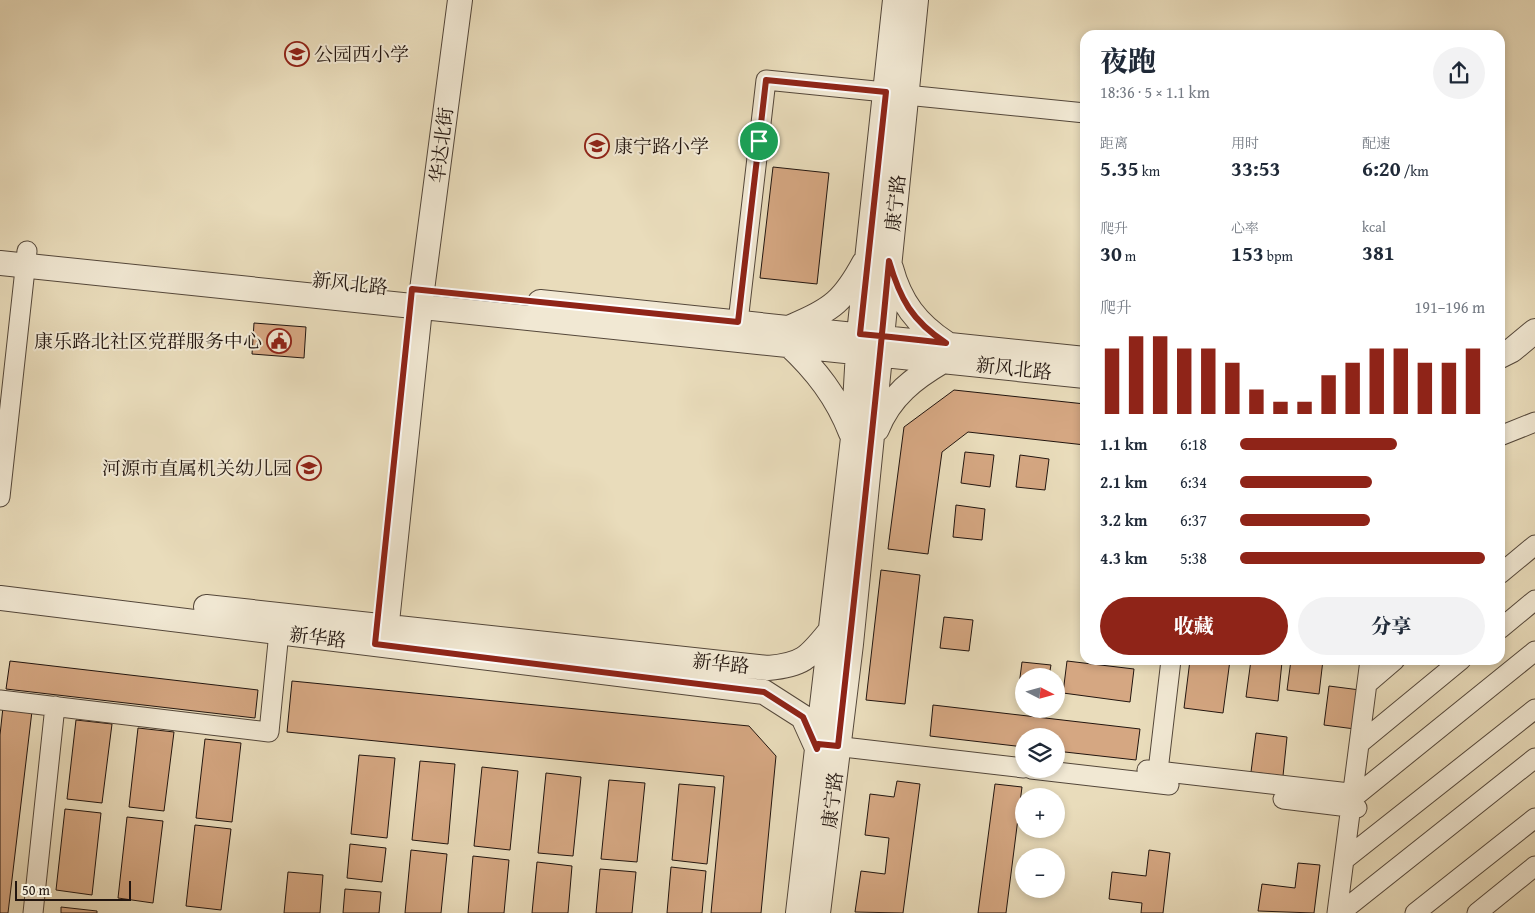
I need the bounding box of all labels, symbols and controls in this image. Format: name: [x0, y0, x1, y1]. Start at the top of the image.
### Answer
place label: 公园西小学: [314, 40, 409, 68]
text: 夜跑: [1100, 40, 1156, 81]
school or university icon: 公园西小学: [284, 41, 310, 67]
button: share: [1433, 47, 1485, 99]
text: 18:36 · 5 × 1.1 km: [1100, 80, 1210, 104]
street label: 华达北街: [422, 106, 460, 184]
pin: [738, 120, 780, 162]
icon: arrive: [745, 127, 773, 155]
place label: 康宁路小学: [614, 132, 709, 160]
school or university icon: 康宁路小学: [584, 133, 610, 159]
text: 距离: [1100, 133, 1128, 153]
text: 用时: [1231, 133, 1259, 153]
text: 配速: [1362, 133, 1390, 153]
text: 5.35: [1100, 153, 1139, 184]
text: 33:53: [1231, 153, 1280, 184]
text: 6:20: [1362, 153, 1401, 184]
text: km: [1139, 161, 1160, 181]
text: /km: [1401, 161, 1429, 181]
street label: 康宁路: [878, 173, 912, 233]
text: kcal: [1362, 217, 1386, 237]
text: 爬升: [1100, 218, 1128, 238]
text: 心率: [1231, 218, 1259, 238]
text: 381: [1362, 237, 1395, 268]
text: 30: [1100, 238, 1122, 269]
text: 153: [1231, 238, 1264, 269]
text: m: [1122, 246, 1136, 266]
text: bpm: [1264, 246, 1293, 266]
street label: 新风北路: [311, 265, 389, 301]
text: 爬升: [1100, 295, 1132, 319]
text: 191–196 m: [1415, 295, 1485, 319]
place label: 康乐路北社区党群服务中心: [34, 327, 262, 355]
public building icon: 康乐路北社区党群服务中心: [266, 328, 292, 354]
street label: 新风北路: [975, 350, 1053, 386]
text: 1.1 km: [1100, 432, 1147, 456]
text: 6:18: [1180, 432, 1207, 456]
place label: 河源市直属机关幼儿园: [102, 454, 292, 482]
school or university icon: 河源市直属机关幼儿园: [296, 455, 322, 481]
text: 2.1 km: [1100, 470, 1147, 494]
text: 6:34: [1180, 470, 1207, 494]
text: 3.2 km: [1100, 508, 1147, 532]
text: 6:37: [1180, 508, 1207, 532]
text: 4.3 km: [1100, 546, 1147, 570]
text: 5:38: [1180, 546, 1207, 570]
button: 收藏: [1100, 597, 1288, 655]
button: 分享: [1298, 597, 1485, 655]
street label: 新华路: [288, 620, 348, 654]
street label: 新华路: [691, 646, 751, 680]
north arrow: [1015, 668, 1065, 718]
map controls: [1015, 668, 1065, 898]
button: layers: [1015, 728, 1065, 778]
street label: 康宁路: [815, 770, 849, 830]
button: +: [1015, 788, 1065, 838]
button: −: [1015, 848, 1065, 898]
scale bar: [15, 878, 131, 901]
text: 50 m: [22, 880, 50, 900]

